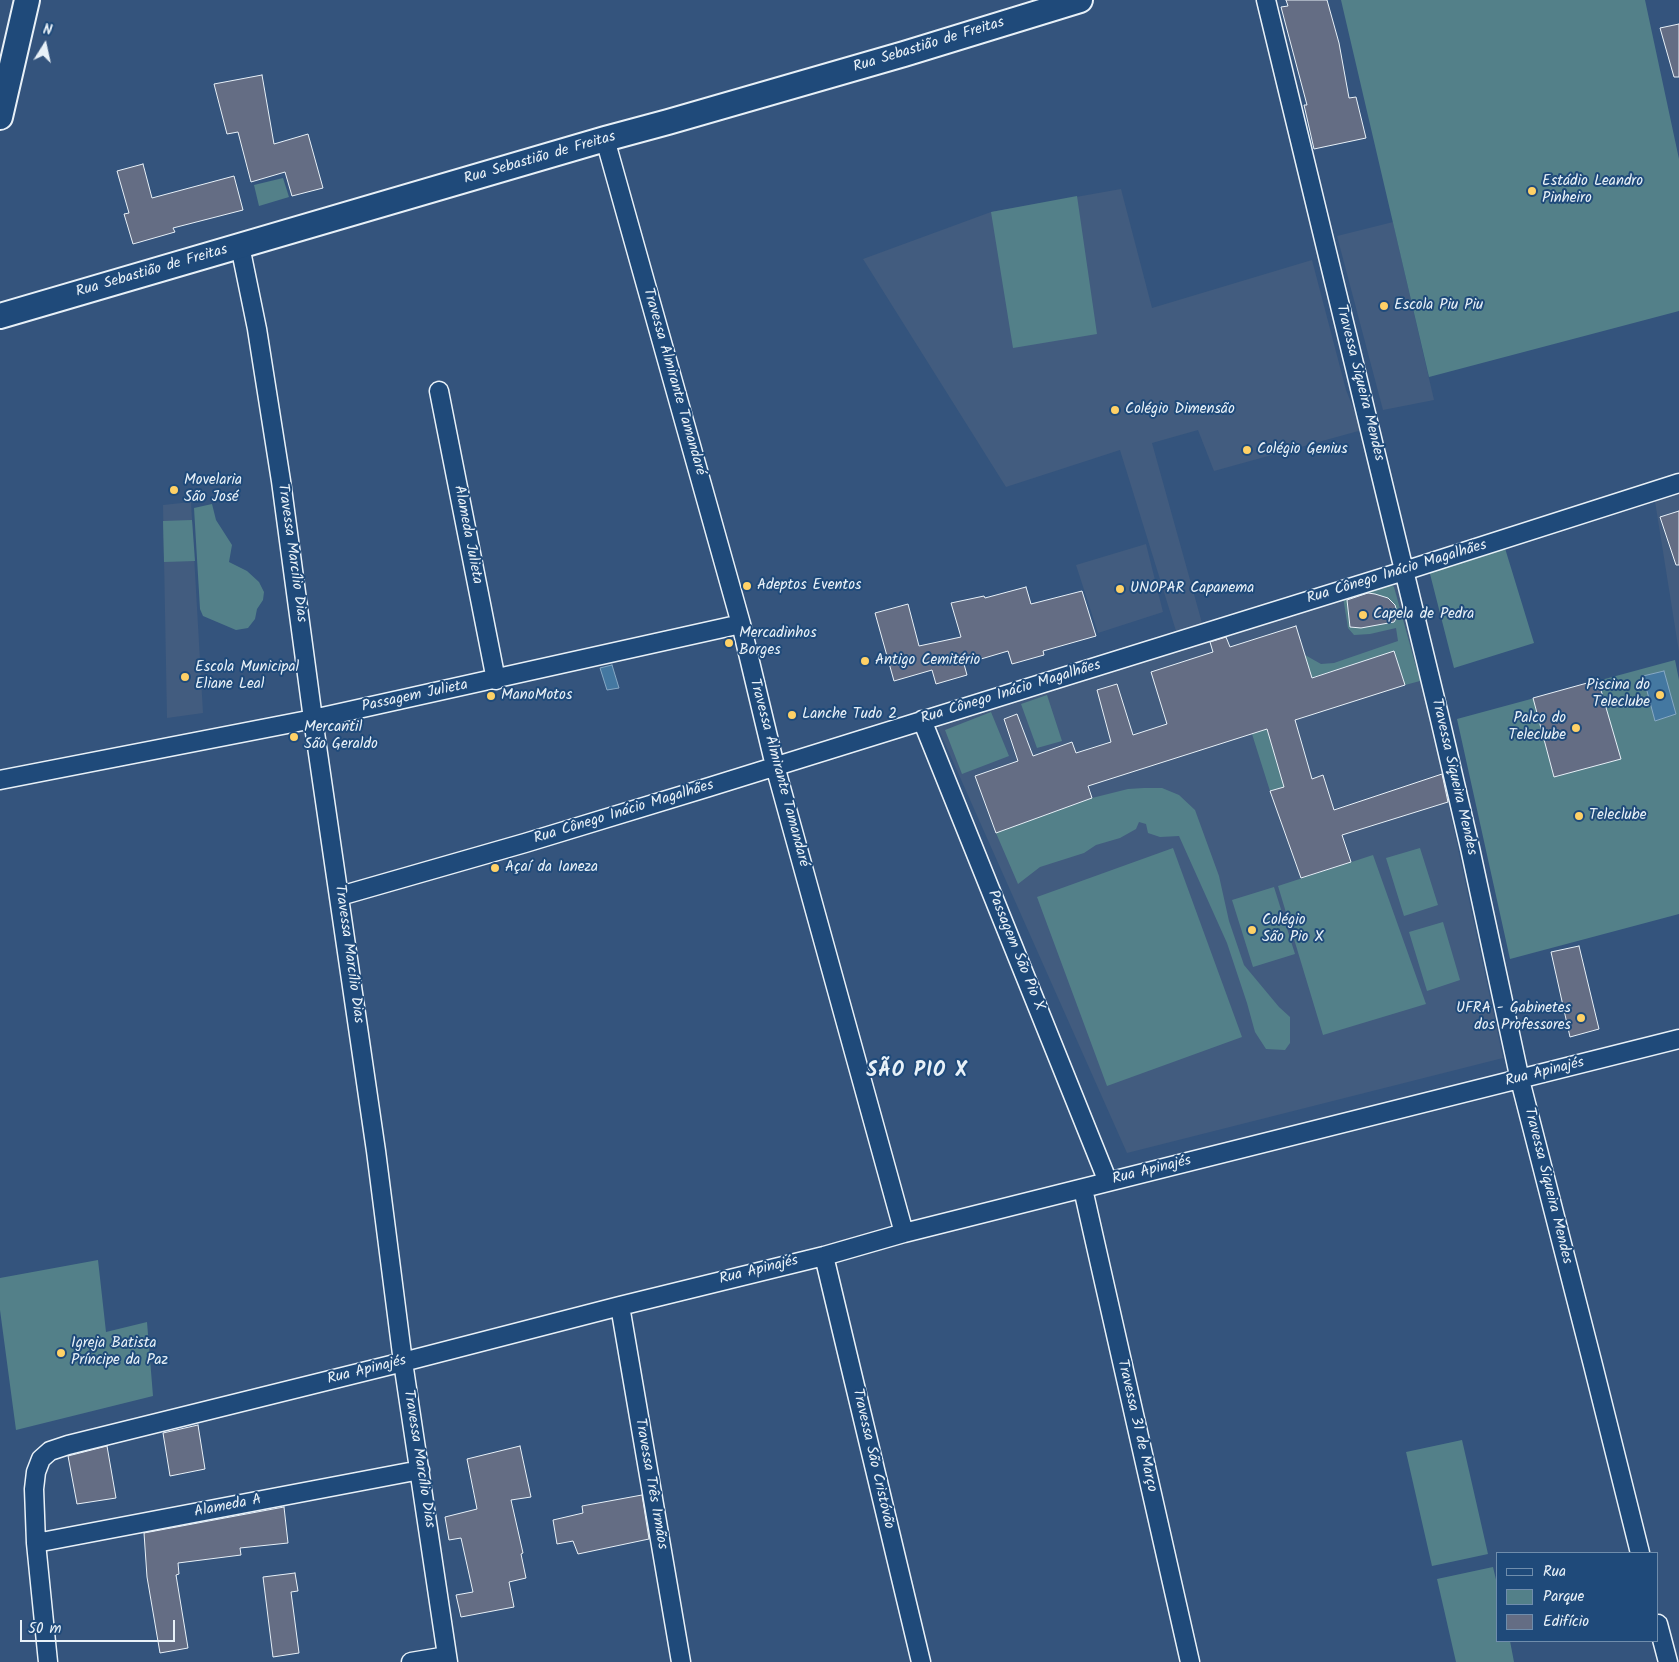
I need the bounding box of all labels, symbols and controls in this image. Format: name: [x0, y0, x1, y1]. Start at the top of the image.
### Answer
street label: Rua Sebastião de Freitas: [851, 14, 1007, 78]
text: N: [41, 19, 54, 42]
north arrow: [20, 20, 70, 70]
street label: Rua Sebastião de Freitas: [462, 129, 618, 189]
place label: Estádio Leandro Pinheiro: [1542, 173, 1643, 208]
marker: Estádio Leandro Pinheiro: [1526, 185, 1538, 197]
street label: Rua Sebastião de Freitas: [74, 242, 230, 302]
street label: Travessa Almirante Tamandaré: [638, 286, 708, 478]
place label: Escola Piu Piu: [1394, 297, 1483, 315]
marker: Escola Piu Piu: [1378, 300, 1390, 312]
street label: Travessa Siqueira Mendes: [1331, 303, 1387, 463]
place label: Colégio Dimensão: [1125, 401, 1235, 419]
marker: Colégio Dimensão: [1109, 404, 1121, 416]
place label: Colégio Genius: [1257, 441, 1348, 459]
marker: Colégio Genius: [1241, 444, 1253, 456]
place label: Movelaria São José: [184, 472, 242, 507]
street label: Travessa Marcílio Dias: [272, 483, 310, 623]
marker: Movelaria São José: [168, 484, 180, 496]
street label: Alameda Julieta: [449, 484, 485, 586]
street label: Rua Cônego Inácio Magalhães: [1305, 537, 1489, 609]
place label: Adeptos Eventos: [757, 577, 861, 595]
marker: Adeptos Eventos: [741, 580, 753, 592]
place label: UNOPAR Capanema: [1130, 580, 1254, 598]
marker: UNOPAR Capanema: [1114, 583, 1126, 595]
place label: Capela de Pedra: [1373, 606, 1474, 624]
marker: Capela de Pedra: [1357, 609, 1369, 621]
place label: Mercadinhos Borges: [739, 625, 817, 660]
marker: Mercadinhos Borges: [723, 637, 735, 649]
place label: Antigo Cemitério: [875, 652, 980, 670]
marker: Antigo Cemitério: [859, 655, 871, 667]
street label: Rua Cônego Inácio Magalhães: [919, 657, 1103, 729]
place label: Escola Municipal Eliane Leal: [195, 659, 299, 694]
marker: Escola Municipal Eliane Leal: [179, 671, 191, 683]
street label: Passagem Julieta: [360, 677, 470, 717]
street label: Travessa Almirante Tamandaré: [744, 677, 812, 869]
place label: Piscina do Teleclube: [1586, 677, 1650, 712]
place label: ManoMotos: [501, 687, 572, 705]
marker: Piscina do Teleclube: [1654, 689, 1666, 701]
marker: ManoMotos: [485, 690, 497, 702]
street label: Travessa Siqueira Mendes: [1426, 697, 1480, 857]
place label: Lanche Tudo 2: [802, 706, 897, 724]
marker: Lanche Tudo 2: [786, 709, 798, 721]
place label: Palco do Teleclube: [1509, 710, 1566, 745]
place label: Mercantil São Geraldo: [304, 719, 378, 754]
marker: Palco do Teleclube: [1570, 722, 1582, 734]
marker: Mercantil São Geraldo: [288, 731, 300, 743]
street label: Rua Cônego Inácio Magalhães: [532, 777, 716, 849]
place label: Teleclube: [1589, 807, 1646, 825]
marker: Teleclube: [1573, 810, 1585, 822]
place label: Açaí da Ianeza: [505, 859, 598, 877]
marker: Açaí da Ianeza: [489, 862, 501, 874]
street label: Travessa Marcílio Dias: [329, 884, 367, 1024]
street label: Passagem São Pio X: [983, 888, 1047, 1014]
place label: Colégio São Pio X: [1262, 912, 1324, 947]
marker: Colégio São Pio X: [1246, 924, 1258, 936]
place label: UFRA - Gabinetes dos Professores: [1456, 1000, 1571, 1035]
marker: UFRA - Gabinetes dos Professores: [1575, 1012, 1587, 1024]
street label: Rua Apinajés: [1504, 1055, 1586, 1091]
district label: SÃO PIO X: [865, 1061, 969, 1085]
street label: Travessa Siqueira Mendes: [1519, 1106, 1575, 1266]
street label: Rua Apinajés: [1111, 1153, 1193, 1189]
street label: Rua Apinajés: [718, 1253, 800, 1289]
place label: Igreja Batista Príncipe da Paz: [71, 1335, 168, 1370]
marker: Igreja Batista Príncipe da Paz: [55, 1347, 67, 1359]
street label: Rua Apinajés: [326, 1353, 408, 1389]
street label: Travessa 31 de Março: [1112, 1358, 1160, 1494]
street label: Travessa São Cristóvão: [847, 1387, 897, 1531]
street label: Travessa Marcílio Dias: [398, 1389, 438, 1529]
street label: Travessa Três Irmãos: [630, 1417, 670, 1551]
street label: Alameda A: [193, 1492, 263, 1522]
legend: [1496, 1552, 1659, 1642]
text: Rua: [1543, 1560, 1566, 1584]
text: Parque: [1543, 1585, 1584, 1609]
scale bar: [22, 1610, 178, 1642]
text: Edifício: [1543, 1610, 1589, 1634]
text: 50 m: [28, 1617, 62, 1641]

